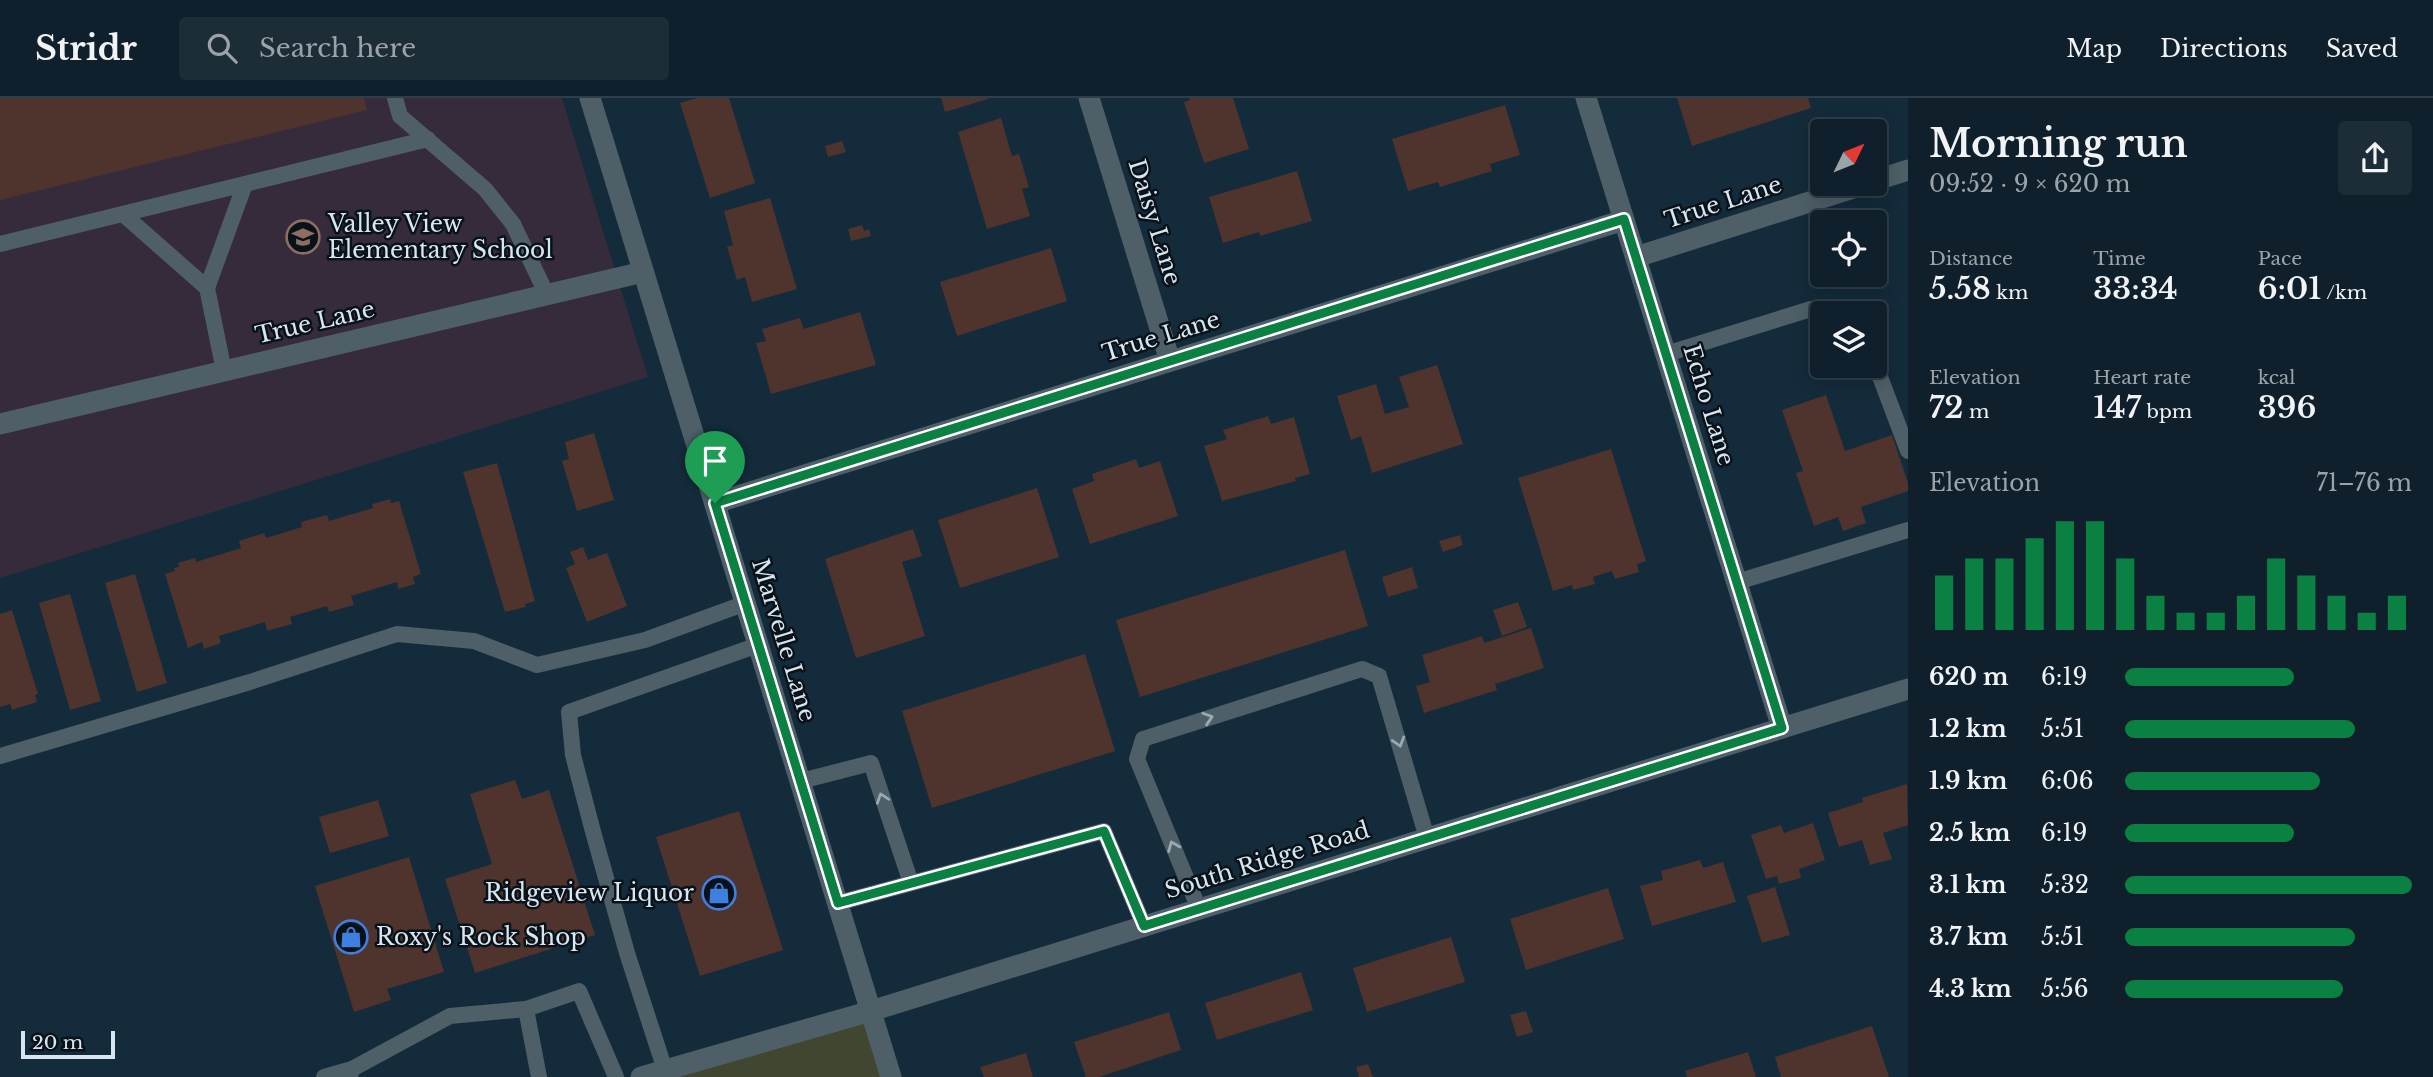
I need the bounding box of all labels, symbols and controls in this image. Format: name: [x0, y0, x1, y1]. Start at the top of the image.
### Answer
search box: [179, 17, 669, 80]
text: Stridr: [35, 28, 137, 69]
icon: search: [203, 29, 241, 67]
text: Search here: [259, 32, 416, 64]
text: Map: [2066, 34, 2122, 63]
text: Directions: [2160, 34, 2288, 63]
text: Saved: [2326, 34, 2398, 63]
north arrow: [1810, 119, 1886, 196]
map controls: [1810, 119, 1887, 378]
text: Morning run: [1929, 120, 2188, 167]
button: share: [2338, 121, 2412, 195]
street label: Daisy Lane: [1123, 156, 1187, 288]
street label: True Lane: [1661, 170, 1785, 234]
text: 09:52 · 9 × 620 m: [1929, 170, 2130, 198]
place label: Valley View Elementary School: [327, 210, 553, 264]
button: locate: [1810, 210, 1887, 287]
school or university icon: Valley View Elementary School: [284, 218, 322, 256]
text: Distance: [1929, 247, 2013, 270]
text: Time: [2093, 247, 2146, 270]
text: Pace: [2258, 247, 2302, 270]
text: 5.58: [1929, 270, 1991, 307]
text: 33:34: [2093, 270, 2178, 307]
text: 6:01: [2258, 270, 2322, 307]
text: km: [1991, 281, 2028, 304]
text: /km: [2322, 281, 2367, 304]
street label: True Lane: [253, 295, 377, 349]
button: layers: [1810, 301, 1887, 378]
street label: True Lane: [1099, 305, 1223, 367]
street label: Echo Lane: [1677, 341, 1741, 469]
text: Elevation: [1929, 366, 2021, 389]
text: Heart rate: [2093, 366, 2191, 389]
text: kcal: [2258, 366, 2296, 389]
text: 72: [1929, 389, 1964, 426]
text: 147: [2093, 389, 2141, 426]
text: 396: [2258, 389, 2316, 426]
text: m: [1964, 400, 1989, 423]
text: bpm: [2141, 400, 2192, 423]
pin: [685, 431, 745, 503]
icon: arrive: [696, 442, 734, 480]
text: Elevation: [1929, 469, 2040, 497]
text: 71–76 m: [2316, 469, 2412, 497]
street label: Marvelle Lane: [746, 555, 822, 725]
text: 620 m: [1929, 663, 2008, 691]
text: 6:19: [2041, 663, 2087, 691]
one-way arrow: [1202, 712, 1214, 727]
text: 1.2 km: [1929, 715, 2007, 743]
text: 5:51: [2041, 715, 2084, 743]
one-way arrow: [1390, 735, 1405, 747]
text: 1.9 km: [1929, 767, 2007, 795]
text: 6:06: [2041, 767, 2094, 795]
one-way arrow: [876, 793, 890, 805]
street label: South Ridge Road: [1161, 816, 1373, 904]
text: 2.5 km: [1929, 819, 2010, 847]
text: 6:19: [2041, 819, 2087, 847]
one-way arrow: [1168, 840, 1182, 852]
text: 3.1 km: [1929, 871, 2007, 899]
text: 5:32: [2041, 871, 2089, 899]
shop icon: Ridgeview Liquor: [700, 874, 738, 912]
place label: Ridgeview Liquor: [485, 879, 694, 907]
shop icon: Roxy's Rock Shop: [332, 918, 370, 956]
place label: Roxy's Rock Shop: [376, 923, 586, 951]
text: 3.7 km: [1929, 923, 2008, 951]
text: 5:51: [2041, 923, 2084, 951]
text: 4.3 km: [1929, 975, 2012, 1003]
text: 5:56: [2041, 975, 2088, 1003]
scale bar: [21, 1028, 116, 1060]
text: 20 m: [32, 1031, 83, 1054]

